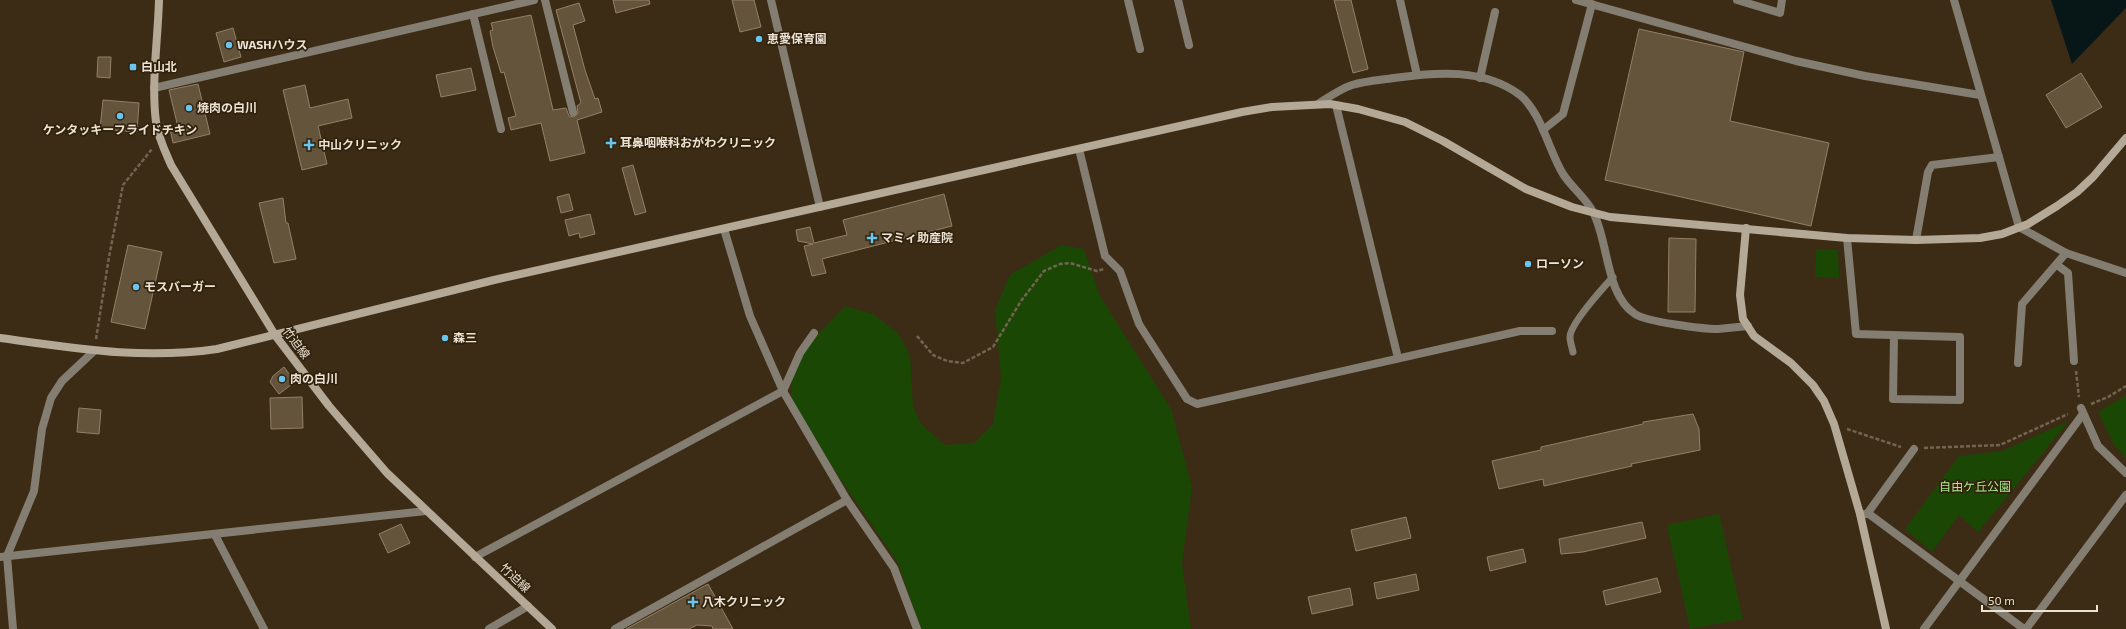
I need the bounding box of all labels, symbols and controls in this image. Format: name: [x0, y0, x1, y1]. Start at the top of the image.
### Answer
place label: 恵愛保育園: [767, 31, 827, 45]
marker: 恵愛保育園: [754, 34, 764, 44]
place label: WASHハウス: [237, 37, 308, 51]
marker: WASHハウス: [224, 40, 234, 50]
place label: 白山北: [141, 59, 177, 73]
marker: 白山北: [128, 62, 138, 72]
place label: 焼肉の白川: [197, 100, 257, 114]
marker: 焼肉の白川: [184, 103, 194, 113]
marker: ケンタッキーフライドチキン: [115, 111, 125, 121]
place label: ケンタッキーフライドチキン: [43, 122, 197, 136]
place label: 耳鼻咽喉科おがわクリニック: [620, 135, 776, 149]
place label: 中山クリニック: [318, 137, 402, 151]
marker: 耳鼻咽喉科おがわクリニック: [605, 137, 617, 149]
marker: 中山クリニック: [303, 139, 315, 151]
place label: マミィ助産院: [881, 230, 953, 244]
marker: マミィ助産院: [866, 232, 878, 244]
place label: ローソン: [1536, 256, 1584, 270]
marker: ローソン: [1523, 259, 1533, 269]
place label: モスバーガー: [144, 279, 216, 293]
marker: モスバーガー: [131, 282, 141, 292]
street label: 竹迫線: [280, 324, 313, 361]
place label: 森三: [453, 330, 477, 344]
marker: 森三: [440, 333, 450, 343]
place label: 肉の白川: [290, 371, 338, 385]
marker: 肉の白川: [277, 374, 287, 384]
park label: 自由ケ丘公園: [1939, 479, 2011, 493]
street label: 竹迫線: [498, 560, 534, 595]
scale bar: [1982, 587, 2097, 613]
text: 50 m: [1988, 593, 2015, 607]
place label: 八木クリニック: [702, 594, 786, 608]
marker: 八木クリニック: [687, 596, 699, 608]

